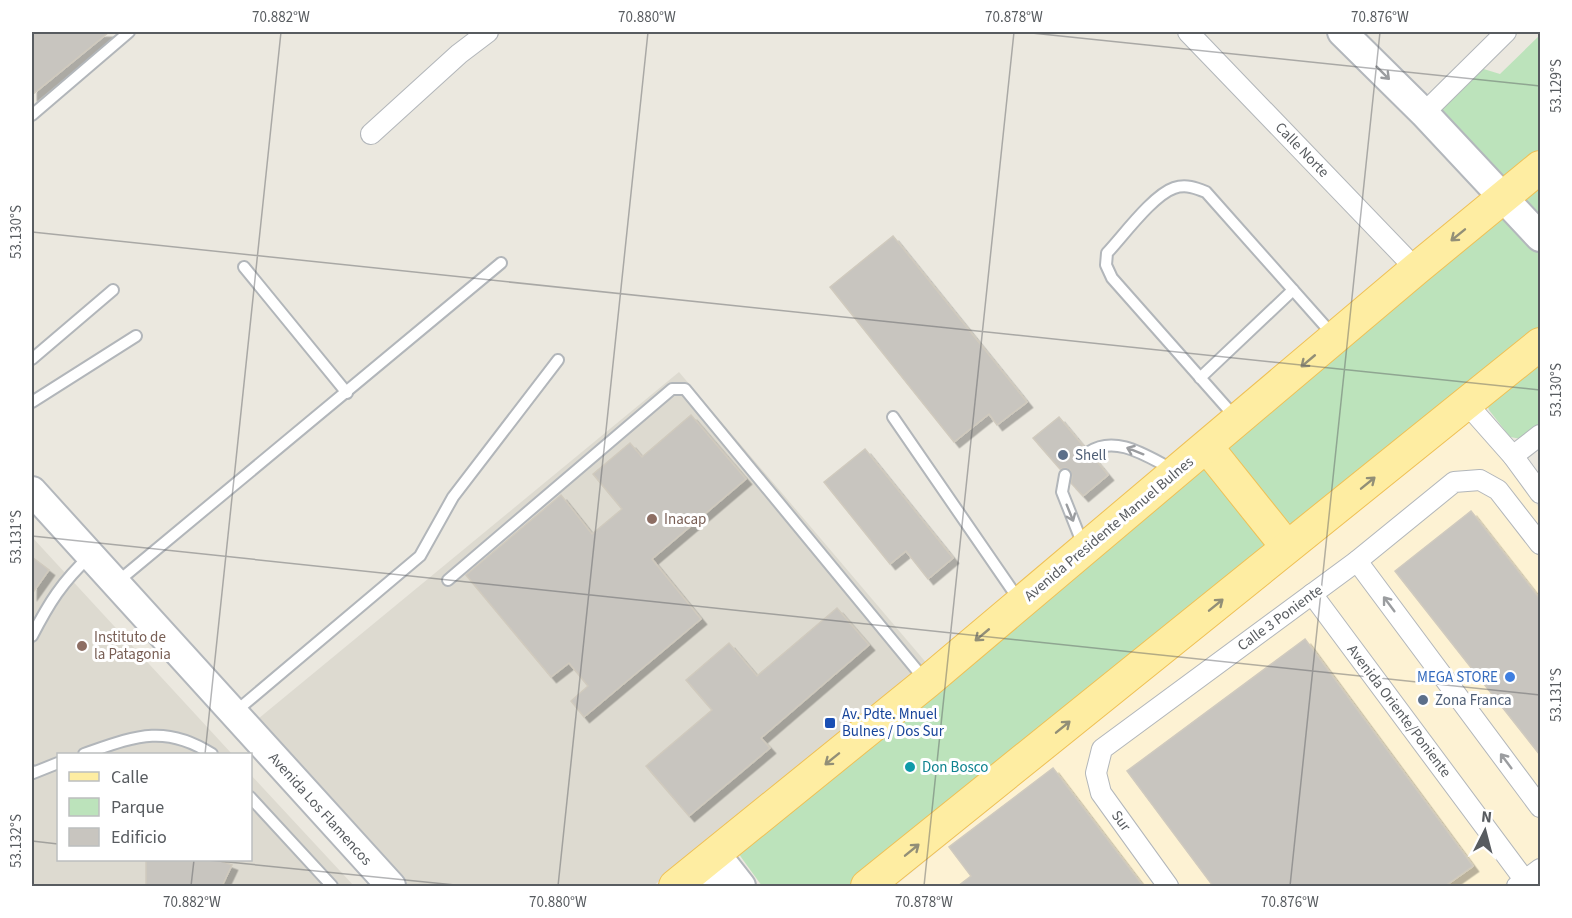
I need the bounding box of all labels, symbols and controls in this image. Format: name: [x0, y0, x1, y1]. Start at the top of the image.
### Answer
text: 70.882°W: [252, 7, 310, 28]
text: 70.880°W: [618, 7, 676, 28]
text: 70.878°W: [985, 7, 1043, 28]
text: 70.876°W: [1351, 7, 1409, 28]
text: 53.129°S: [1546, 59, 1567, 113]
one-way arrow: [1376, 65, 1391, 80]
street label: Calle Norte: [1270, 118, 1334, 182]
text: 53.130°S: [6, 205, 27, 259]
one-way arrow: [1450, 229, 1466, 242]
one-way arrow: [1301, 354, 1316, 368]
text: 53.130°S: [1546, 363, 1567, 417]
place label: Shell: [1075, 445, 1106, 466]
one-way arrow: [1126, 445, 1144, 456]
marker: Shell: [1056, 448, 1070, 462]
street label: Avenida Presidente Manuel Bulnes: [1020, 452, 1198, 606]
one-way arrow: [1360, 476, 1376, 489]
one-way arrow: [1065, 503, 1076, 521]
place label: Inacap: [664, 509, 706, 530]
text: 53.131°S: [6, 510, 27, 564]
marker: Inacap: [645, 512, 659, 526]
street label: Calle 3 Poniente: [1233, 580, 1327, 656]
one-way arrow: [1383, 596, 1396, 612]
one-way arrow: [1207, 598, 1223, 611]
place label: Instituto de la Patagonia: [94, 627, 171, 665]
one-way arrow: [974, 629, 990, 642]
marker: Instituto de la Patagonia: [75, 639, 89, 653]
street label: Avenida Oriente/Poniente: [1342, 640, 1456, 782]
place label: MEGA STORE: [1417, 667, 1498, 688]
text: 53.131°S: [1546, 668, 1567, 722]
marker: MEGA STORE: [1503, 670, 1517, 684]
place label: Zona Franca: [1435, 690, 1512, 711]
marker: Zona Franca: [1416, 693, 1430, 707]
place label: Av. Pdte. Mnuel Bulnes / Dos Sur: [842, 704, 945, 742]
marker: Av. Pdte. Mnuel Bulnes / Dos Sur: [823, 716, 837, 730]
one-way arrow: [1055, 720, 1071, 733]
street label: Avenida Los Flamencos: [264, 748, 376, 870]
legend: [57, 753, 252, 861]
one-way arrow: [824, 753, 840, 766]
one-way arrow: [1499, 753, 1512, 769]
place label: Don Bosco: [922, 757, 988, 778]
marker: Don Bosco: [903, 760, 917, 774]
text: Calle: [111, 765, 149, 790]
text: Parque: [111, 795, 164, 820]
north arrow: [1455, 801, 1515, 861]
street label: Sur: [1106, 806, 1136, 836]
text: N: [1480, 806, 1493, 829]
text: 53.132°S: [6, 814, 27, 868]
text: Edificio: [111, 825, 167, 850]
one-way arrow: [904, 843, 920, 856]
text: 70.882°W: [163, 892, 221, 913]
text: 70.880°W: [529, 892, 587, 913]
text: 70.878°W: [895, 892, 953, 913]
text: 70.876°W: [1261, 892, 1319, 913]

